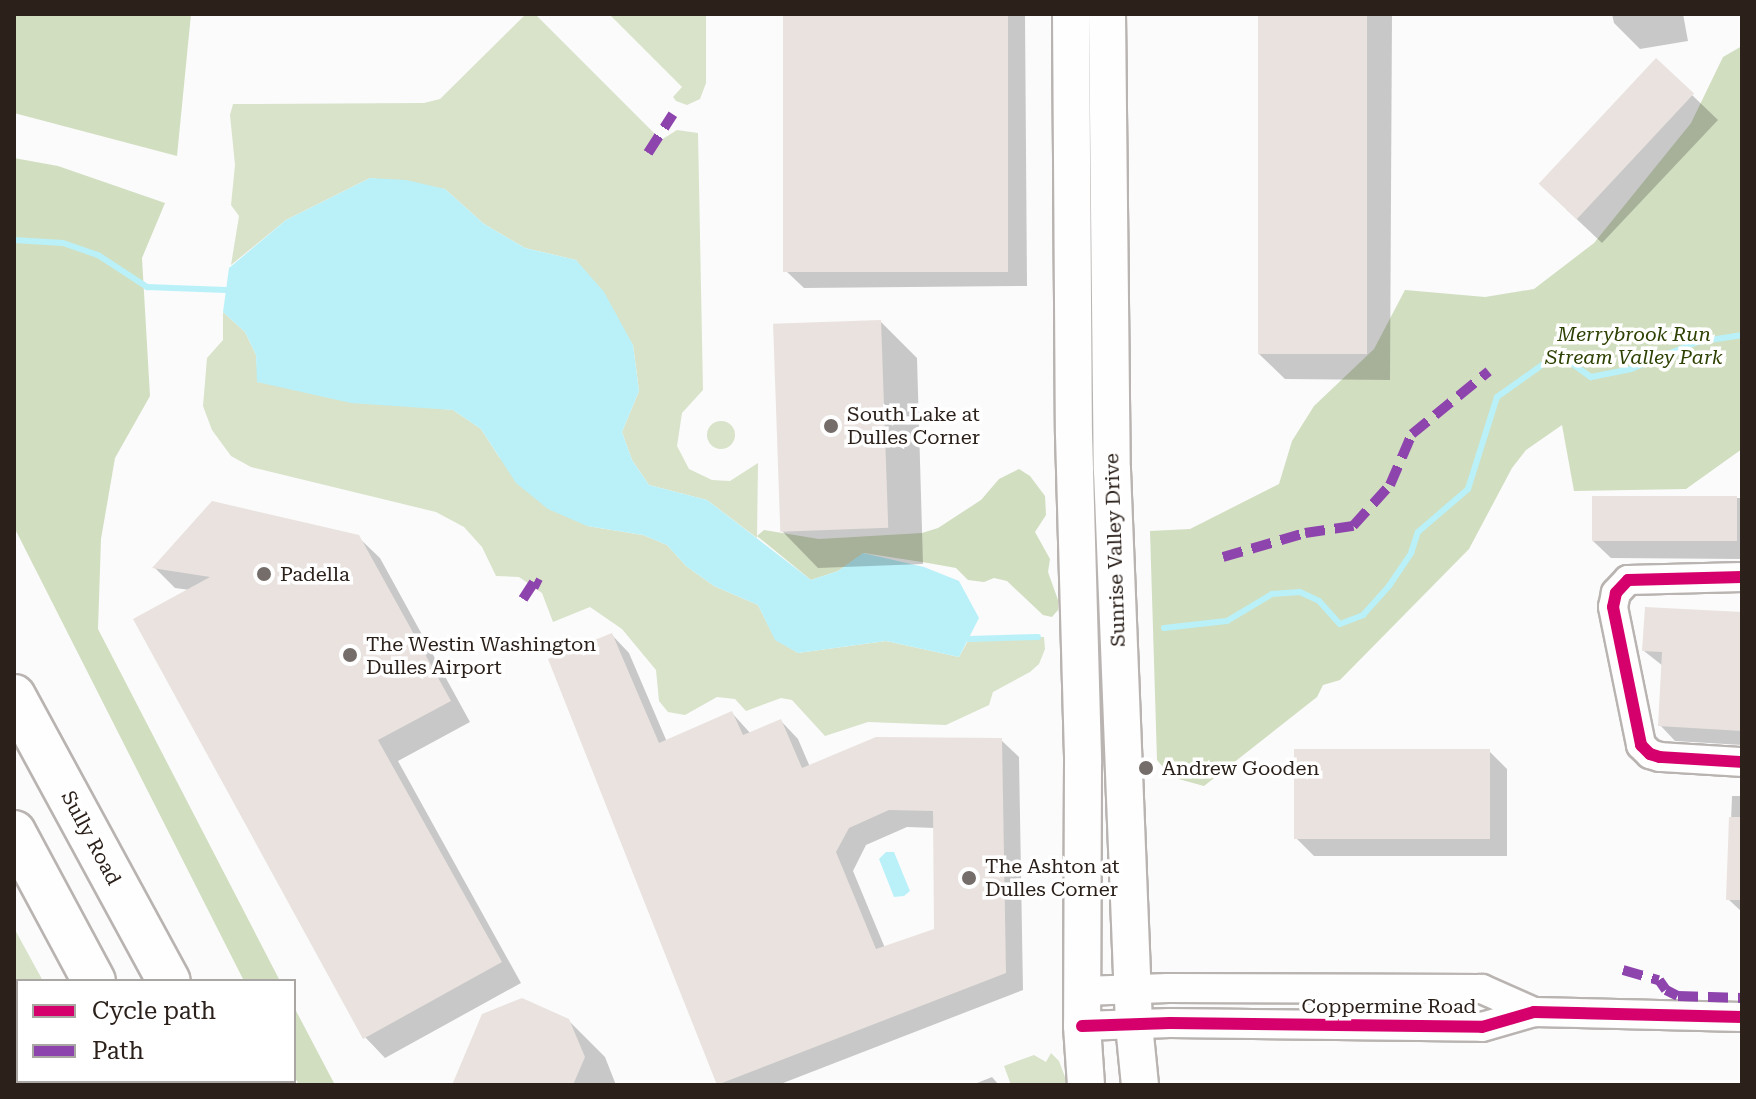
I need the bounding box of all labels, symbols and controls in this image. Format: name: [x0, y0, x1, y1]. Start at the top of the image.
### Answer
park label: Merrybrook Run Stream Valley Park: [1545, 322, 1723, 369]
place label: South Lake at Dulles Corner: [847, 402, 980, 449]
marker: South Lake at Dulles Corner: [822, 417, 840, 435]
street label: Sunrise Valley Drive: [1100, 453, 1130, 647]
place label: Padella: [280, 562, 350, 586]
marker: Padella: [255, 565, 273, 583]
place label: The Westin Washington Dulles Airport: [366, 632, 596, 679]
marker: The Westin Washington Dulles Airport: [341, 646, 359, 664]
place label: Andrew Gooden: [1162, 756, 1319, 780]
marker: Andrew Gooden: [1137, 759, 1155, 777]
street label: Sully Road: [56, 787, 126, 889]
place label: The Ashton at Dulles Corner: [985, 854, 1120, 901]
marker: The Ashton at Dulles Corner: [960, 869, 978, 887]
legend: [16, 979, 296, 1083]
street label: Coppermine Road: [1302, 994, 1476, 1018]
text: Cycle path: [92, 997, 216, 1025]
text: Path: [92, 1037, 144, 1065]

